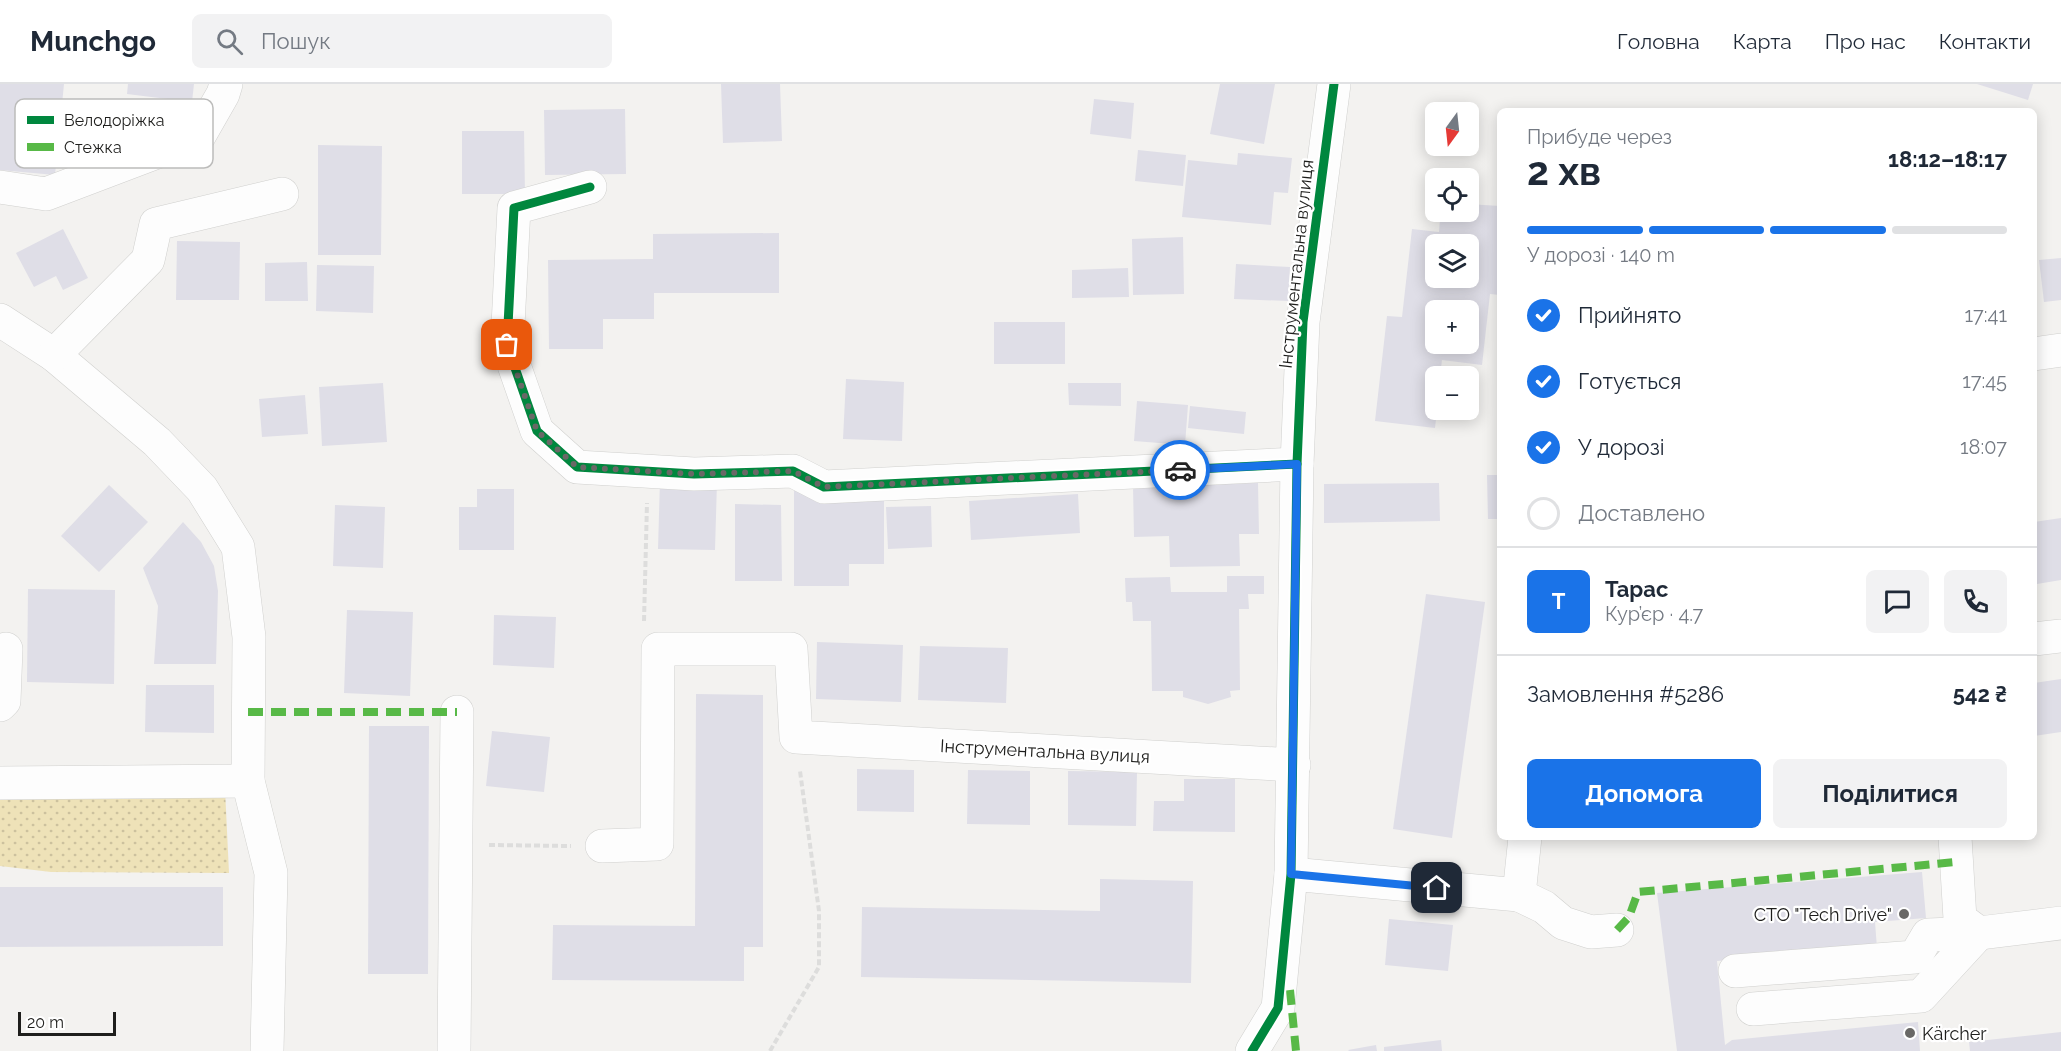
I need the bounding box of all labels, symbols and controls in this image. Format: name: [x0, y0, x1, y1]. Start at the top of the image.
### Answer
search box: [192, 14, 612, 68]
text: Munchgo: [30, 25, 156, 58]
icon: search: [213, 25, 246, 58]
text: Пошук: [261, 28, 331, 54]
text: Головна: [1617, 29, 1700, 54]
text: Карта: [1733, 29, 1792, 54]
text: Про нас: [1825, 29, 1906, 54]
text: Контакти: [1939, 29, 2031, 54]
legend: [15, 99, 213, 168]
north arrow: [1425, 102, 1479, 156]
map controls: [1425, 102, 1479, 420]
text: Велодоріжка: [64, 111, 164, 130]
text: Прибуде через: [1527, 125, 1672, 149]
text: Стежка: [64, 138, 122, 157]
text: 18:12–18:17: [1888, 146, 2007, 172]
text: 2 хв: [1527, 148, 1601, 194]
street label: Інструментальна вулиця: [1275, 158, 1317, 370]
button: locate: [1425, 168, 1479, 222]
button: layers: [1425, 234, 1479, 288]
text: У дорозі · 140 m: [1527, 243, 1675, 267]
icon: check: [1527, 299, 1560, 332]
button: +: [1425, 300, 1479, 354]
text: Прийнято: [1578, 302, 1681, 328]
text: 17:41: [1965, 303, 2007, 327]
pin: [481, 319, 532, 370]
icon: bag: [490, 328, 523, 361]
icon: check: [1527, 365, 1560, 398]
button: −: [1425, 366, 1479, 420]
text: Готується: [1578, 368, 1681, 394]
text: 17:45: [1962, 369, 2007, 393]
icon: check: [1527, 431, 1560, 464]
text: У дорозі: [1578, 434, 1665, 460]
text: 18:07: [1960, 435, 2007, 459]
courier: [1150, 440, 1210, 500]
icon: car: [1164, 454, 1197, 487]
text: Доставлено: [1578, 500, 1705, 526]
button: chat: [1866, 570, 1929, 633]
button: phone: [1944, 570, 2007, 633]
text: Тарас: [1605, 576, 1668, 602]
text: Т: [1552, 588, 1565, 614]
text: Кур’єр · 4.7: [1605, 602, 1703, 626]
text: Замовлення #5286: [1527, 681, 1724, 707]
text: 542 ₴: [1953, 681, 2007, 707]
street label: Інструментальна вулиця: [940, 735, 1150, 767]
button: Допомога: [1527, 759, 1761, 828]
button: Поділитися: [1773, 759, 2007, 828]
pin: [1411, 862, 1462, 913]
icon: home: [1420, 871, 1453, 904]
place label: СТО "Tech Drive": [1754, 904, 1892, 925]
marker: СТО "Tech Drive": [1897, 907, 1911, 921]
scale bar: [18, 1009, 116, 1036]
text: 20 m: [27, 1013, 64, 1032]
place label: Kärcher: [1922, 1023, 1987, 1044]
marker: Kärcher: [1903, 1026, 1917, 1040]

